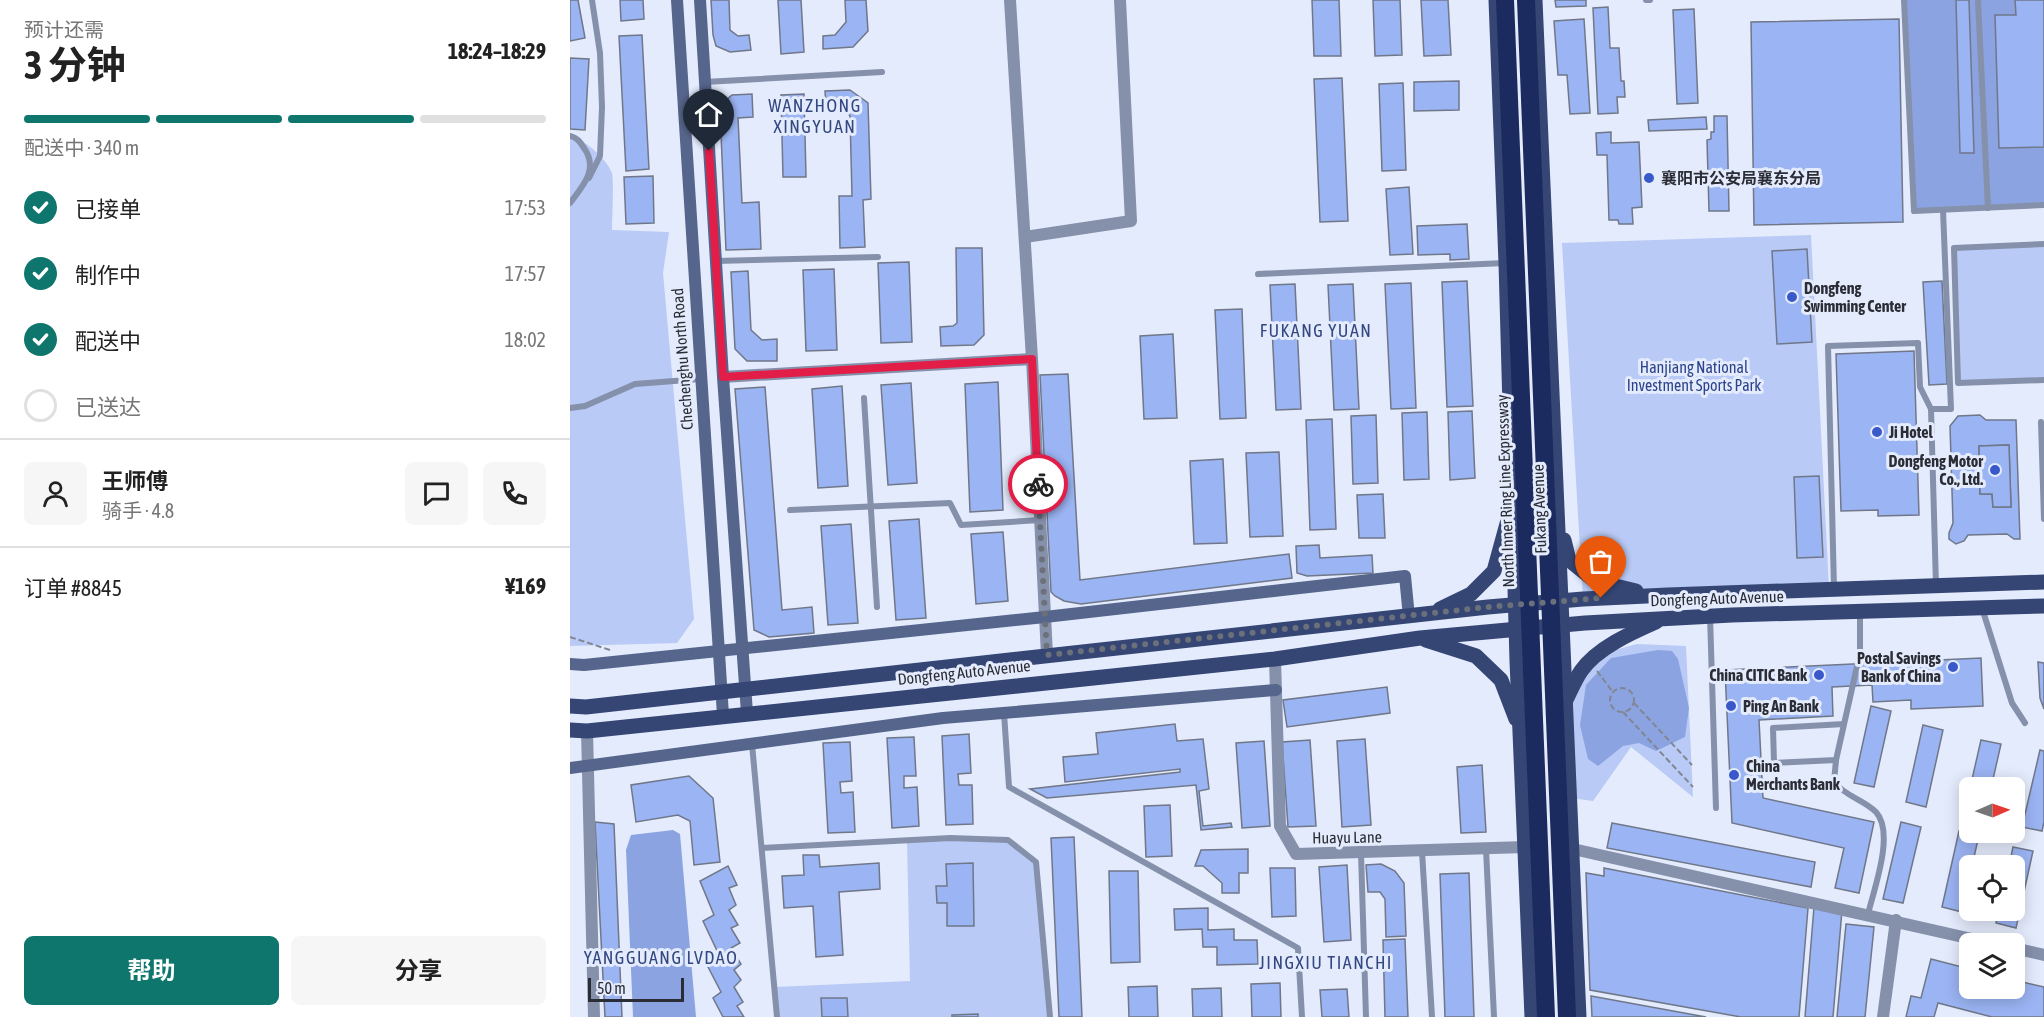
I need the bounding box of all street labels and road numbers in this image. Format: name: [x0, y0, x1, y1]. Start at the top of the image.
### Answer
street label: Chechenghu North Road: [668, 287, 697, 430]
street label: North Inner Ring Line Expressway: [1493, 394, 1518, 588]
street label: Fukang Avenue: [1528, 464, 1551, 554]
street label: Dongfeng Auto Avenue: [1650, 587, 1784, 610]
street label: Dongfeng Auto Avenue: [897, 656, 1032, 689]
street label: Huayu Lane: [1312, 827, 1382, 848]

